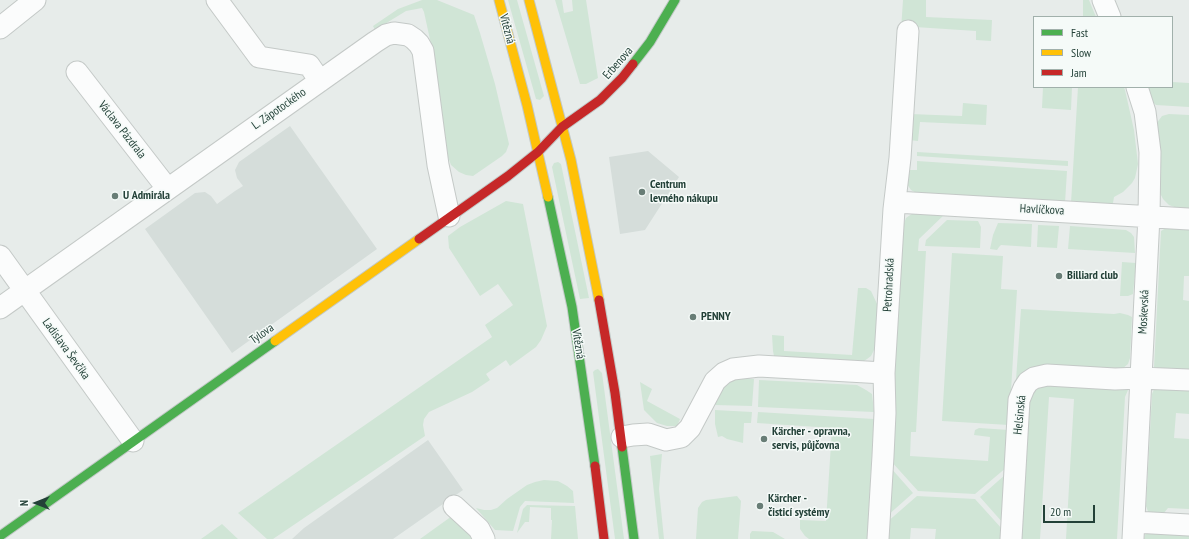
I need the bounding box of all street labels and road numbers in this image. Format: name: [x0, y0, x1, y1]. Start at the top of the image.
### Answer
street label: Vítězná: [496, 13, 518, 45]
street label: Erbenova: [600, 44, 636, 82]
street label: L. Zápotockého: [249, 85, 309, 133]
street label: Václava Pázdrala: [95, 98, 149, 162]
street label: Havlíčkova: [1019, 202, 1065, 218]
street label: Petrohradská: [880, 258, 898, 312]
street label: Moskevská: [1136, 289, 1152, 335]
street label: Ladislava Ševčíka: [39, 316, 93, 382]
street label: Tylova: [247, 321, 277, 347]
street label: Vítězná: [569, 328, 587, 360]
street label: Helsinská: [1011, 395, 1029, 435]

